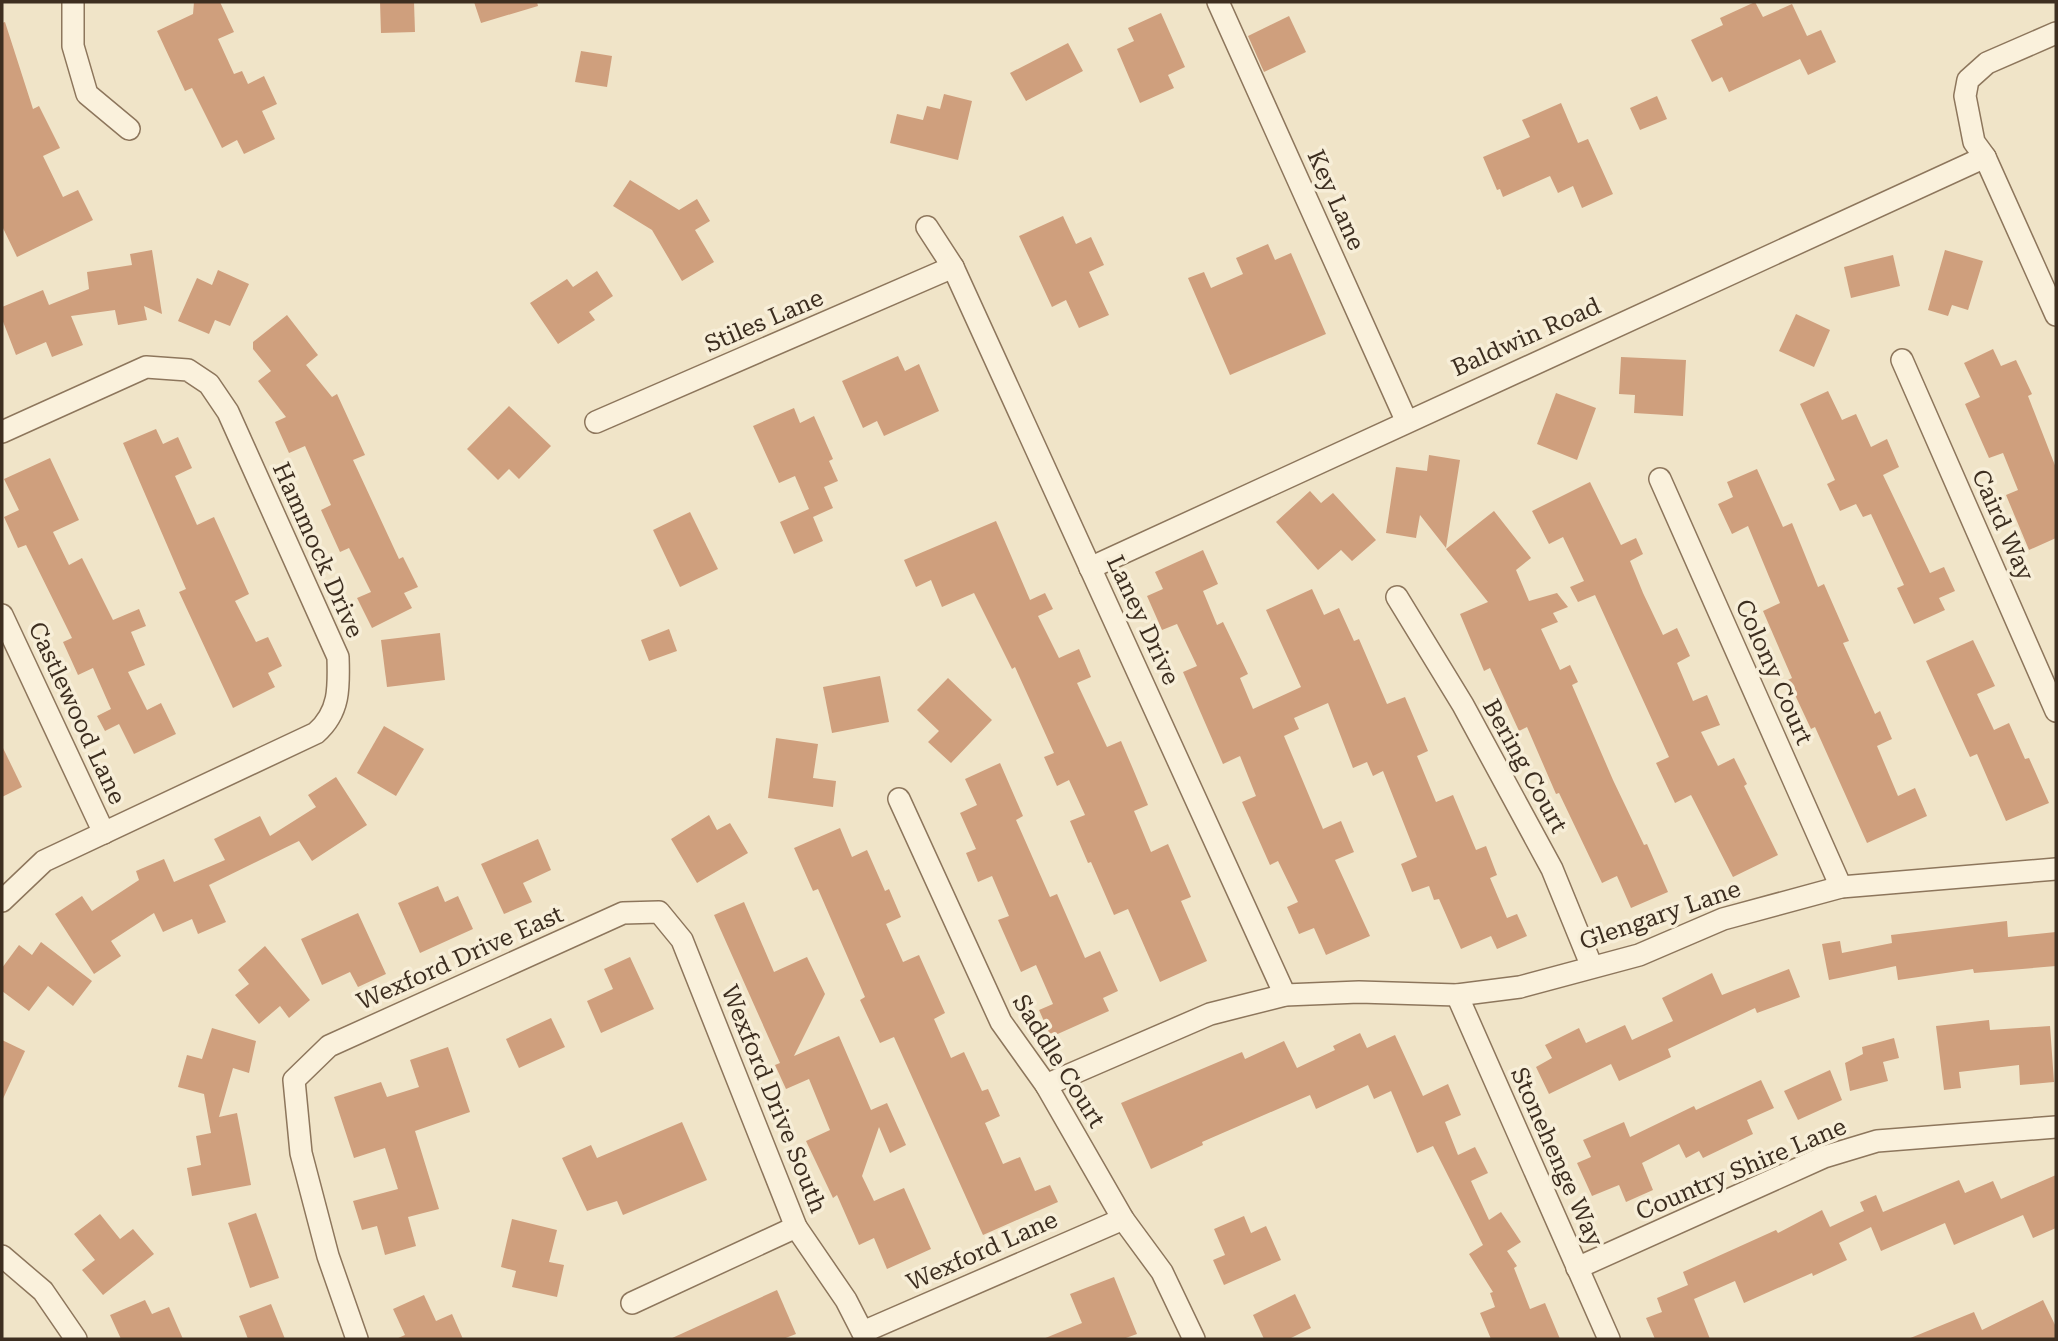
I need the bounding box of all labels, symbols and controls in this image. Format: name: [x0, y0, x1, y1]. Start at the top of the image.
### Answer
street label: Key Lane: [1301, 145, 1371, 255]
street label: Stiles Lane: [700, 283, 828, 359]
street label: Baldwin Road: [1447, 292, 1605, 382]
street label: Hammock Drive: [267, 458, 369, 642]
street label: Caird Way: [1966, 465, 2040, 586]
street label: Laney Drive: [1101, 551, 1185, 689]
street label: Colony Court: [1729, 595, 1819, 749]
street label: Castlewood Lane: [22, 617, 132, 809]
street label: Bering Court: [1477, 694, 1573, 838]
street label: Glengary Lane: [1576, 874, 1744, 956]
street label: Wexford Drive East: [353, 900, 567, 1016]
street label: Wexford Drive South: [715, 981, 833, 1217]
street label: Saddle Court: [1007, 989, 1111, 1133]
street label: Stonehenge Way: [1505, 1063, 1609, 1252]
street label: Country Shire Lane: [1632, 1112, 1850, 1226]
street label: Wexford Lane: [902, 1205, 1062, 1297]

